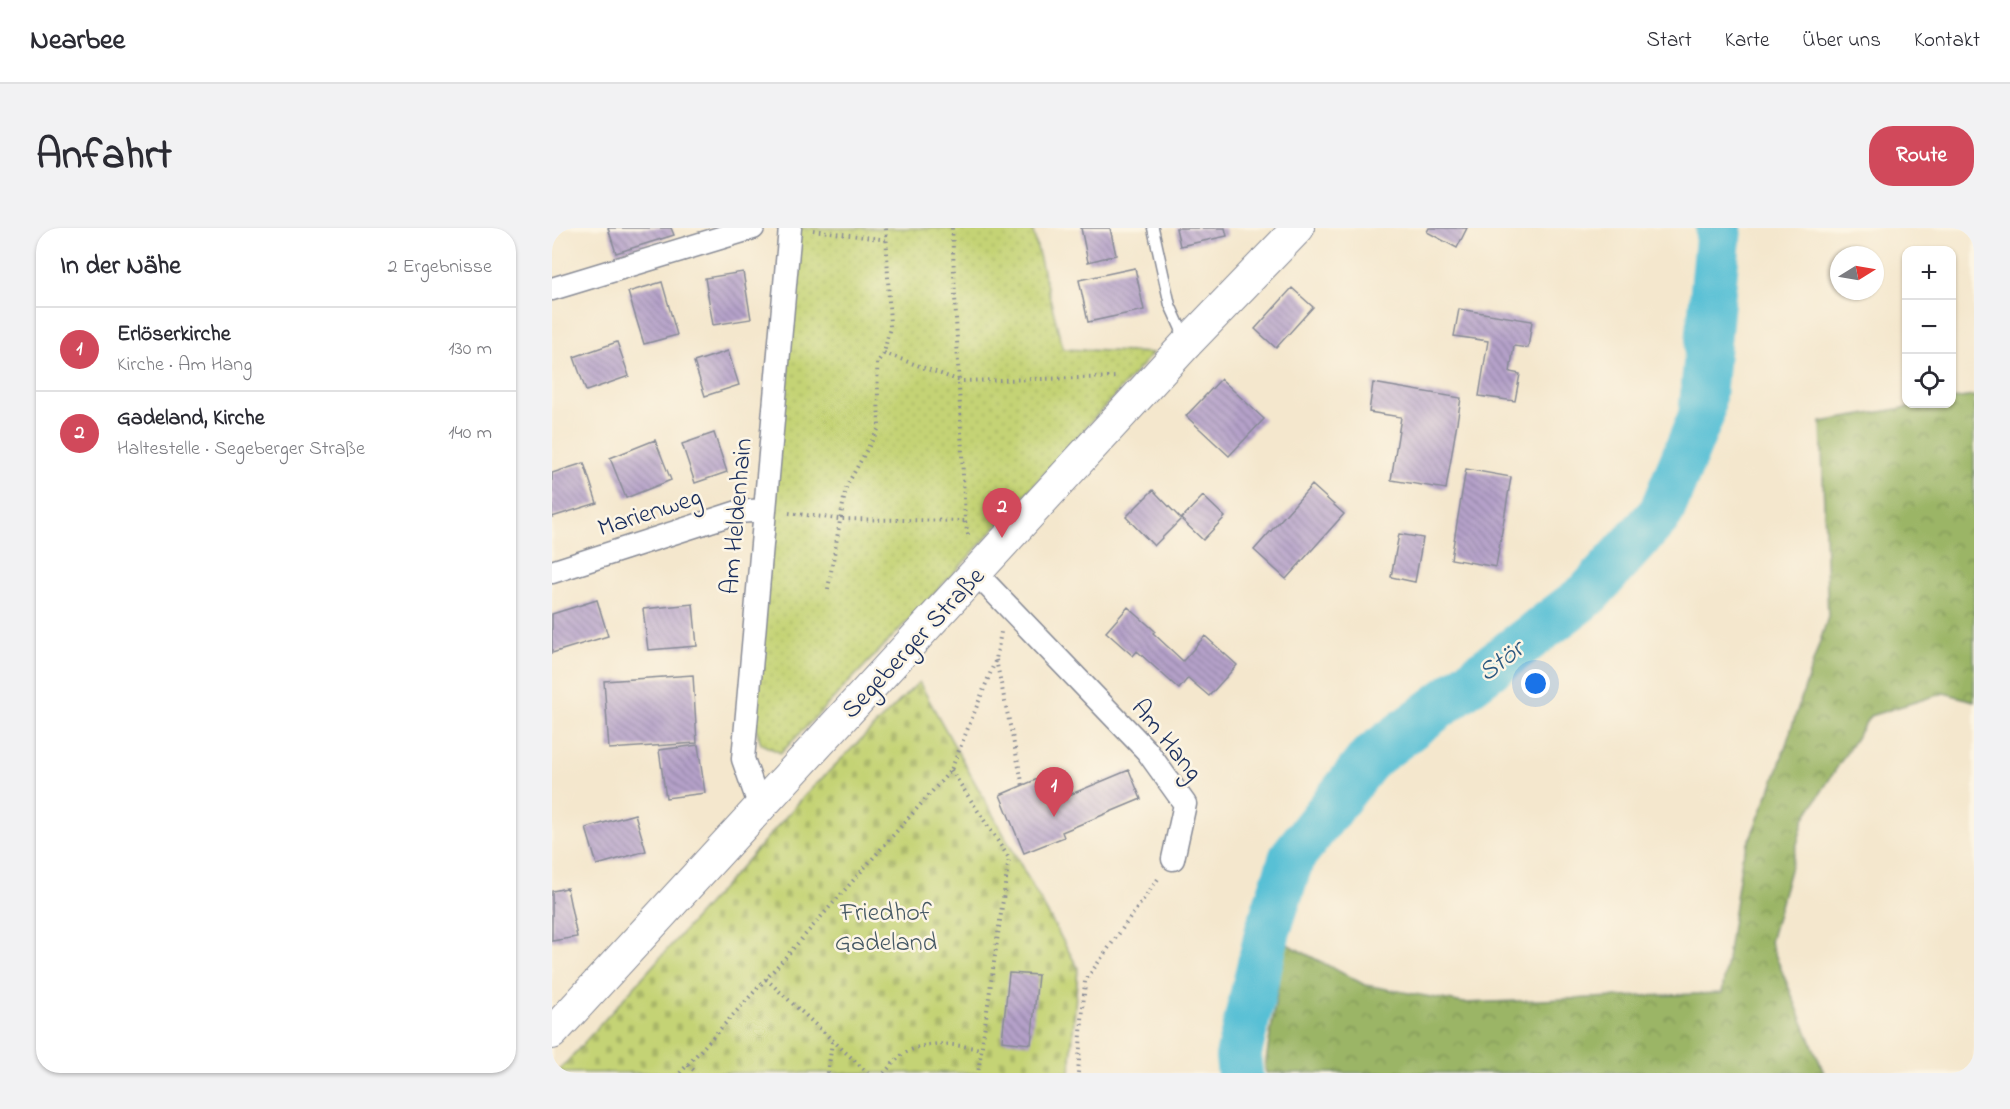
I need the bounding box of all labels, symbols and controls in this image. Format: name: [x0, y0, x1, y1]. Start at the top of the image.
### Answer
text: Nearbee: [30, 21, 125, 62]
text: Start: [1646, 26, 1692, 56]
text: Karte: [1725, 26, 1769, 56]
text: Über uns: [1802, 26, 1881, 56]
text: Kontakt: [1914, 26, 1980, 56]
text: Anfahrt: [36, 126, 172, 187]
button: Route: [1869, 126, 1974, 186]
north arrow: [1830, 246, 1884, 300]
map controls: [1902, 246, 1956, 408]
button: +: [1902, 246, 1956, 300]
text: In der Nähe: [60, 248, 181, 286]
text: 2 Ergebnisse: [387, 253, 492, 282]
button: −: [1902, 300, 1956, 354]
text: Erlöserkirche: [117, 319, 231, 351]
text: 1: [76, 335, 83, 364]
text: 130 m: [448, 335, 492, 364]
text: Kirche · Am Hang: [117, 351, 252, 380]
button: locate: [1902, 354, 1956, 408]
text: Gadeland, Kirche: [117, 403, 265, 435]
text: 2: [75, 419, 84, 448]
text: 140 m: [448, 419, 492, 448]
text: Haltestelle · Segeberger Straße: [117, 435, 365, 464]
street label: Am Heldenhain: [712, 437, 764, 596]
street label: Marienweg: [593, 479, 707, 549]
pin: 2: [982, 488, 1022, 538]
street label: Segeberger Straße: [834, 559, 995, 729]
water label: Stör: [1470, 630, 1536, 692]
your location: [1521, 669, 1550, 698]
street label: Am Hang: [1121, 691, 1211, 790]
pin: 1: [1034, 768, 1074, 817]
park label: Friedhof Gadeland: [835, 895, 938, 963]

